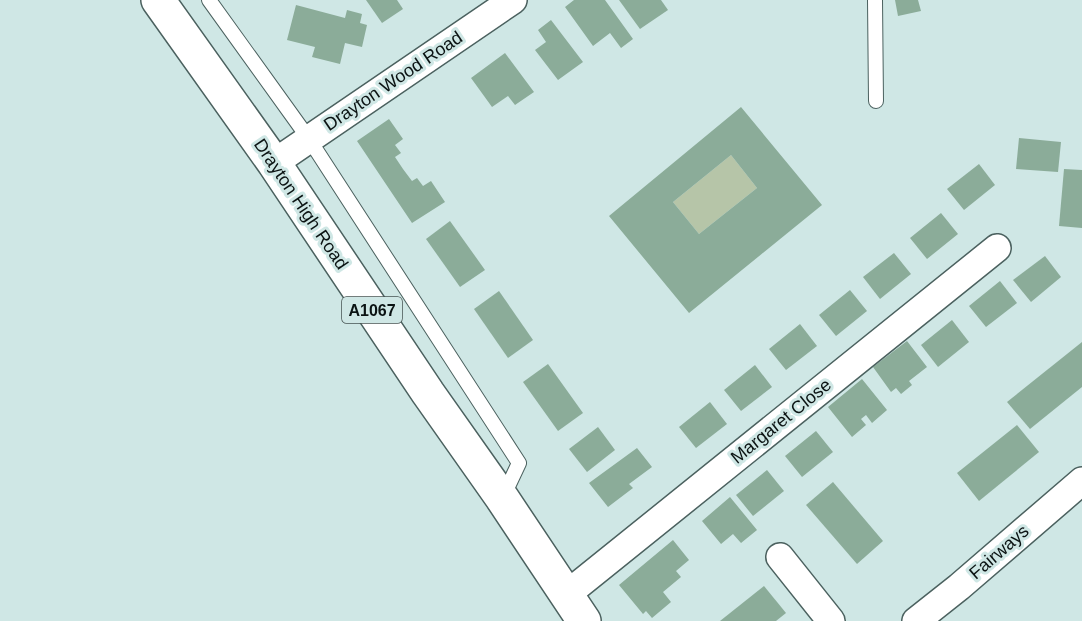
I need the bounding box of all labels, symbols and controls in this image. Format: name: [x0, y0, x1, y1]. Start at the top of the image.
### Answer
street label: Drayton Wood Road: [320, 27, 466, 135]
street label: Drayton High Road: [250, 135, 352, 273]
road number: A1067: [342, 297, 402, 323]
street label: Margaret Close: [727, 375, 835, 467]
street label: Fairways: [965, 521, 1033, 583]

